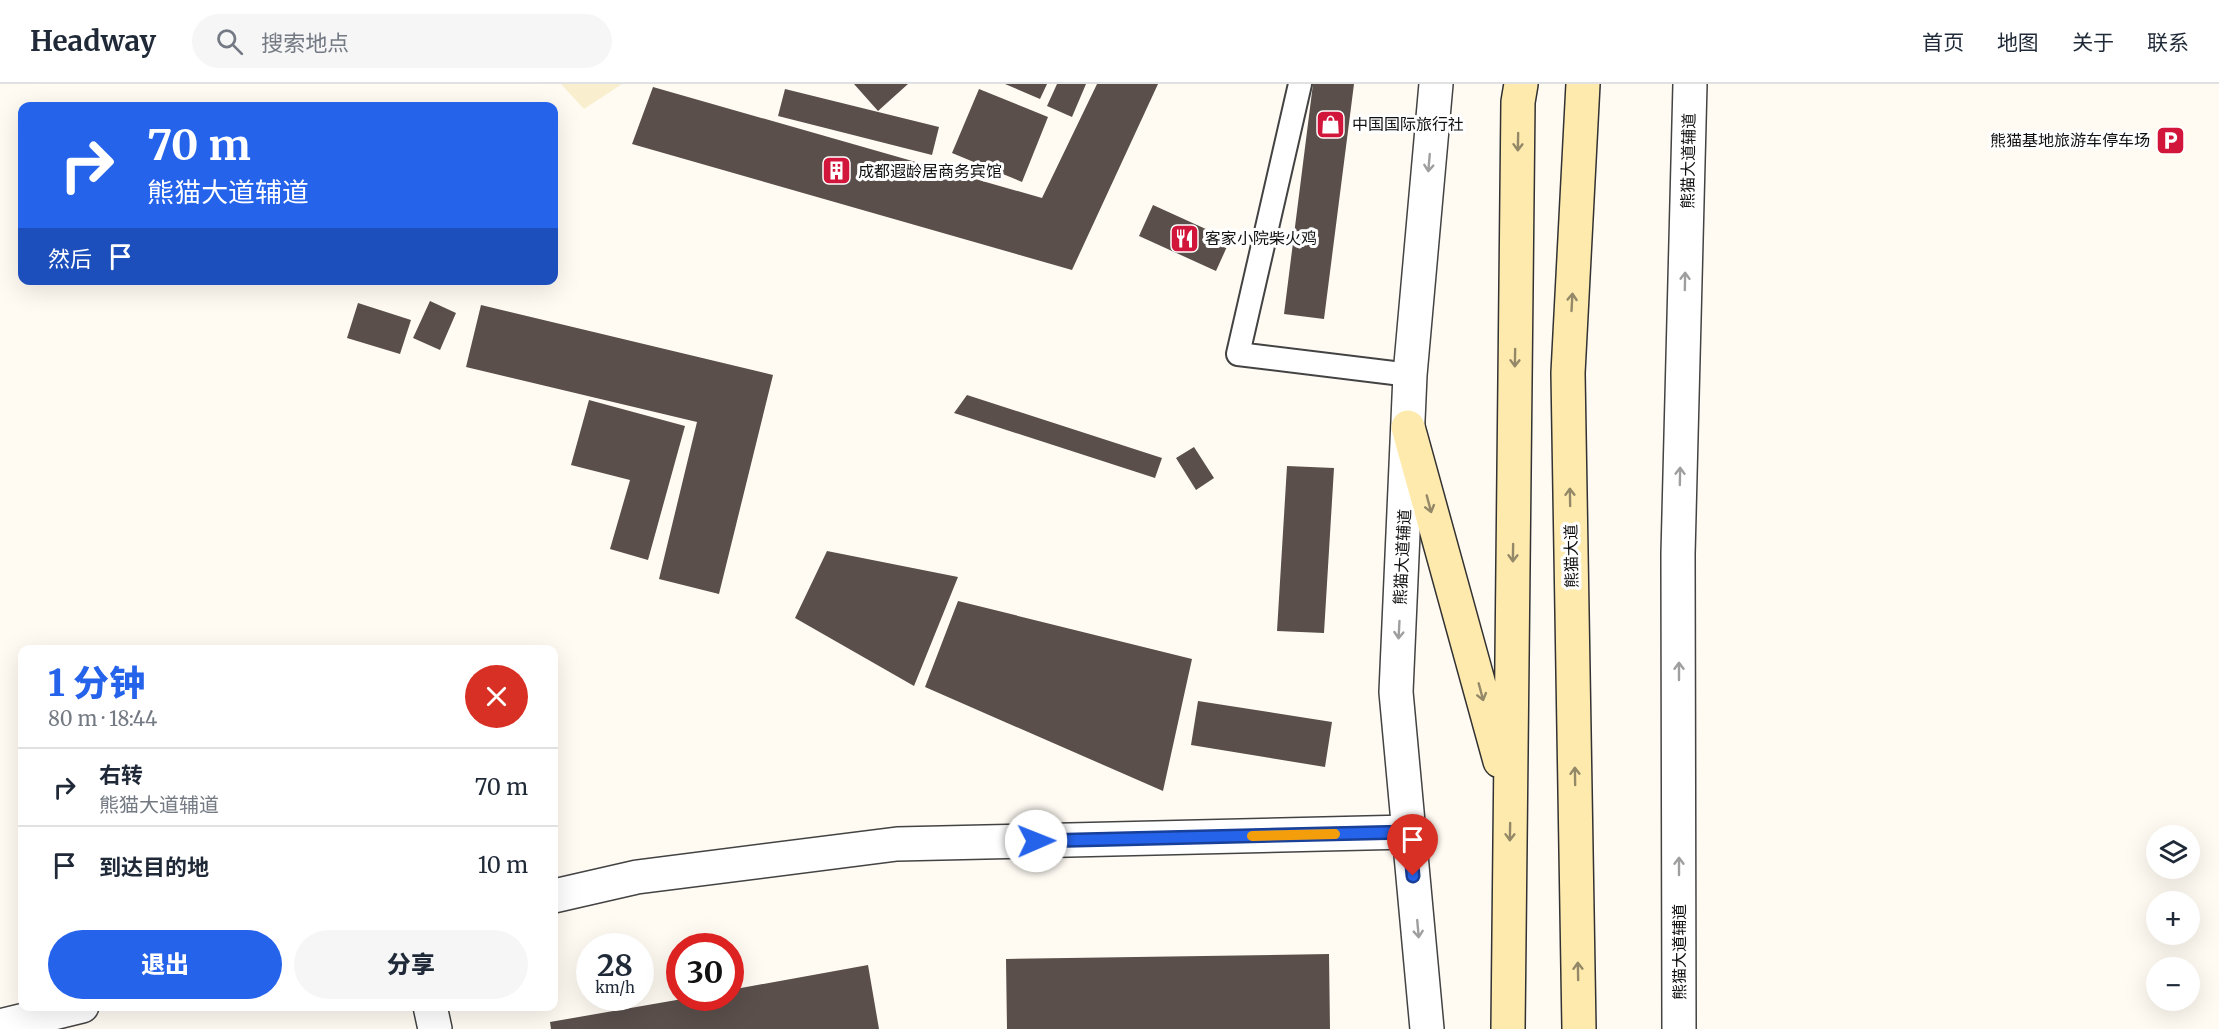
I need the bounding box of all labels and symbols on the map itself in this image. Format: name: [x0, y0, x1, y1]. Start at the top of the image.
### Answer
shop icon: 中国国际旅行社: [1315, 108, 1347, 140]
street label: 熊猫大道辅道: [1677, 113, 1699, 209]
place label: 中国国际旅行社: [1352, 114, 1464, 134]
parking icon: 熊猫基地旅游车停车场: [2155, 124, 2187, 156]
place label: 熊猫基地旅游车停车场: [1990, 130, 2150, 150]
one-way arrow: [1512, 132, 1523, 152]
one-way arrow: [1423, 153, 1434, 173]
building icon: 成都遐龄居商务宾馆: [821, 155, 853, 187]
place label: 成都遐龄居商务宾馆: [858, 161, 1002, 181]
restaurant icon: 客家小院柴火鸡: [1168, 222, 1200, 254]
place label: 客家小院柴火鸡: [1205, 228, 1317, 248]
one-way arrow: [1680, 271, 1691, 291]
one-way arrow: [1566, 292, 1577, 312]
one-way arrow: [1509, 348, 1521, 368]
one-way arrow: [1675, 466, 1686, 486]
one-way arrow: [1564, 487, 1576, 507]
one-way arrow: [1424, 494, 1435, 513]
street label: 熊猫大道辅道: [1390, 509, 1414, 605]
street label: 熊猫大道: [1560, 524, 1582, 588]
one-way arrow: [1507, 543, 1519, 563]
one-way arrow: [1393, 620, 1404, 640]
one-way arrow: [1673, 661, 1685, 681]
one-way arrow: [1475, 682, 1487, 701]
one-way arrow: [1569, 766, 1581, 786]
position arrow: [1004, 809, 1068, 873]
pin: [1387, 814, 1438, 876]
one-way arrow: [1504, 822, 1516, 842]
one-way arrow: [1673, 856, 1685, 876]
street label: 熊猫大道辅道: [1669, 904, 1689, 1000]
one-way arrow: [1413, 919, 1424, 938]
speed limit sign: 30: [666, 933, 744, 1011]
one-way arrow: [1573, 961, 1584, 981]

